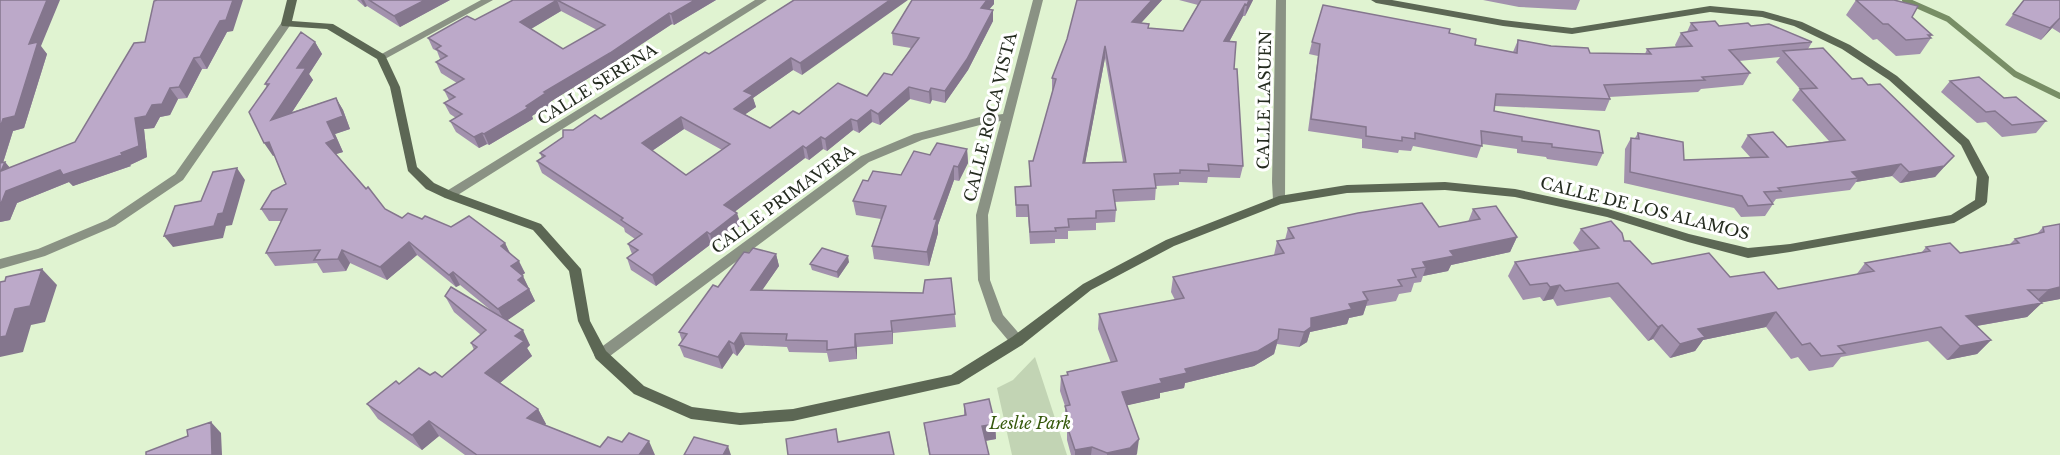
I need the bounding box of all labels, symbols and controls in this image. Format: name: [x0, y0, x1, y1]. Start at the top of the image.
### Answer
street label: CALLE ROCA VISTA: [959, 30, 1021, 204]
street label: CALLE LASUEN: [1253, 30, 1275, 170]
street label: CALLE SERENA: [533, 39, 661, 129]
street label: CALLE PRIMAVERA: [707, 140, 859, 258]
street label: CALLE DE LOS ALAMOS: [1538, 172, 1752, 244]
park label: Leslie Park: [988, 413, 1071, 433]

